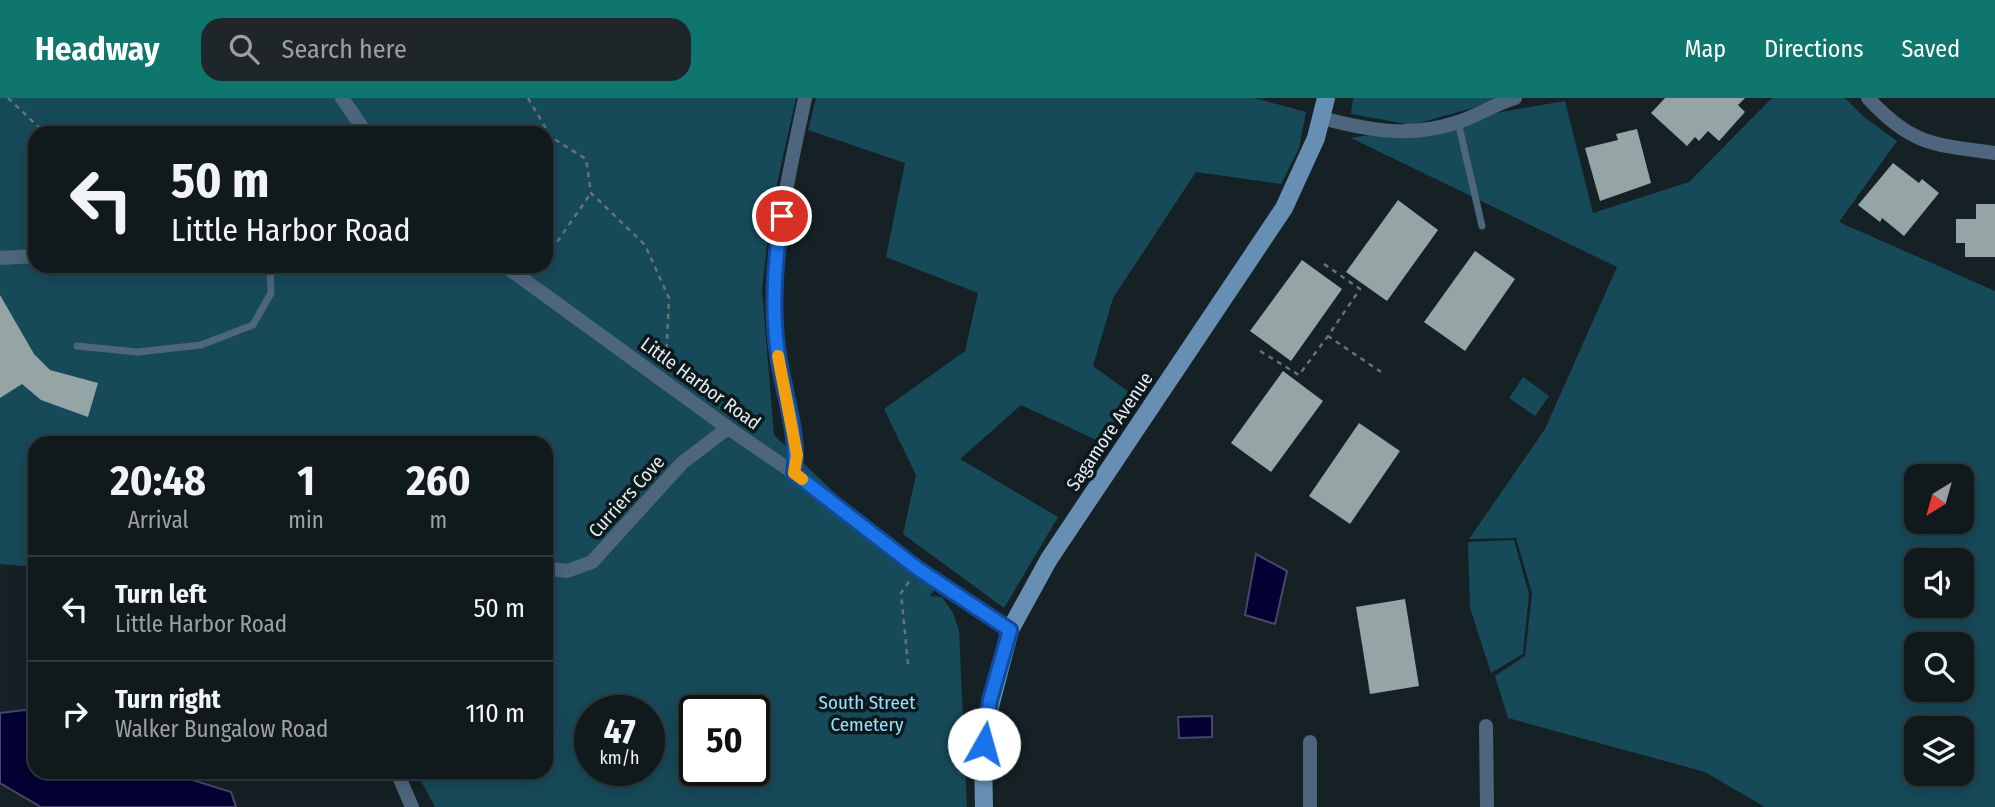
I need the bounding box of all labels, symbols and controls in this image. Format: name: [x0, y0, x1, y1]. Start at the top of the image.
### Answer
search box: [201, 18, 691, 81]
text: Headway: [35, 29, 159, 69]
icon: search: [225, 30, 263, 68]
text: Search here: [281, 34, 407, 65]
text: Map: [1685, 35, 1726, 63]
text: Directions: [1764, 35, 1863, 63]
text: Saved: [1901, 35, 1960, 63]
text: 50 m: [171, 151, 269, 210]
icon: left: [56, 154, 147, 245]
pin: [752, 186, 812, 246]
icon: arrive: [763, 197, 801, 235]
text: Little Harbor Road: [171, 211, 411, 249]
street label: Little Harbor Road: [636, 332, 765, 435]
street label: Sagamore Avenue: [1061, 368, 1158, 495]
street label: Curriers Cove: [583, 451, 669, 542]
text: 20:48: [110, 456, 206, 506]
text: 1: [297, 456, 315, 506]
text: 260: [406, 456, 471, 506]
north arrow: [1904, 464, 1974, 534]
map controls: [1904, 464, 1974, 786]
text: Arrival: [128, 506, 189, 534]
text: min: [288, 506, 324, 534]
text: m: [430, 506, 447, 534]
button: sound: [1904, 548, 1974, 618]
text: Turn left: [115, 579, 207, 610]
icon: left: [56, 590, 94, 628]
text: 50 m: [473, 593, 525, 624]
text: Little Harbor Road: [115, 610, 287, 638]
button: search: [1904, 632, 1974, 702]
text: Turn right: [115, 684, 221, 715]
park label: South Street Cemetery: [819, 691, 916, 736]
icon: right: [56, 695, 94, 733]
speed limit sign: 50: [679, 695, 770, 786]
text: 110 m: [465, 698, 525, 729]
position arrow: [947, 707, 1021, 781]
text: 47: [603, 710, 636, 752]
text: Walker Bungalow Road: [115, 715, 328, 743]
button: layers: [1904, 716, 1974, 786]
text: km/h: [599, 747, 640, 769]

